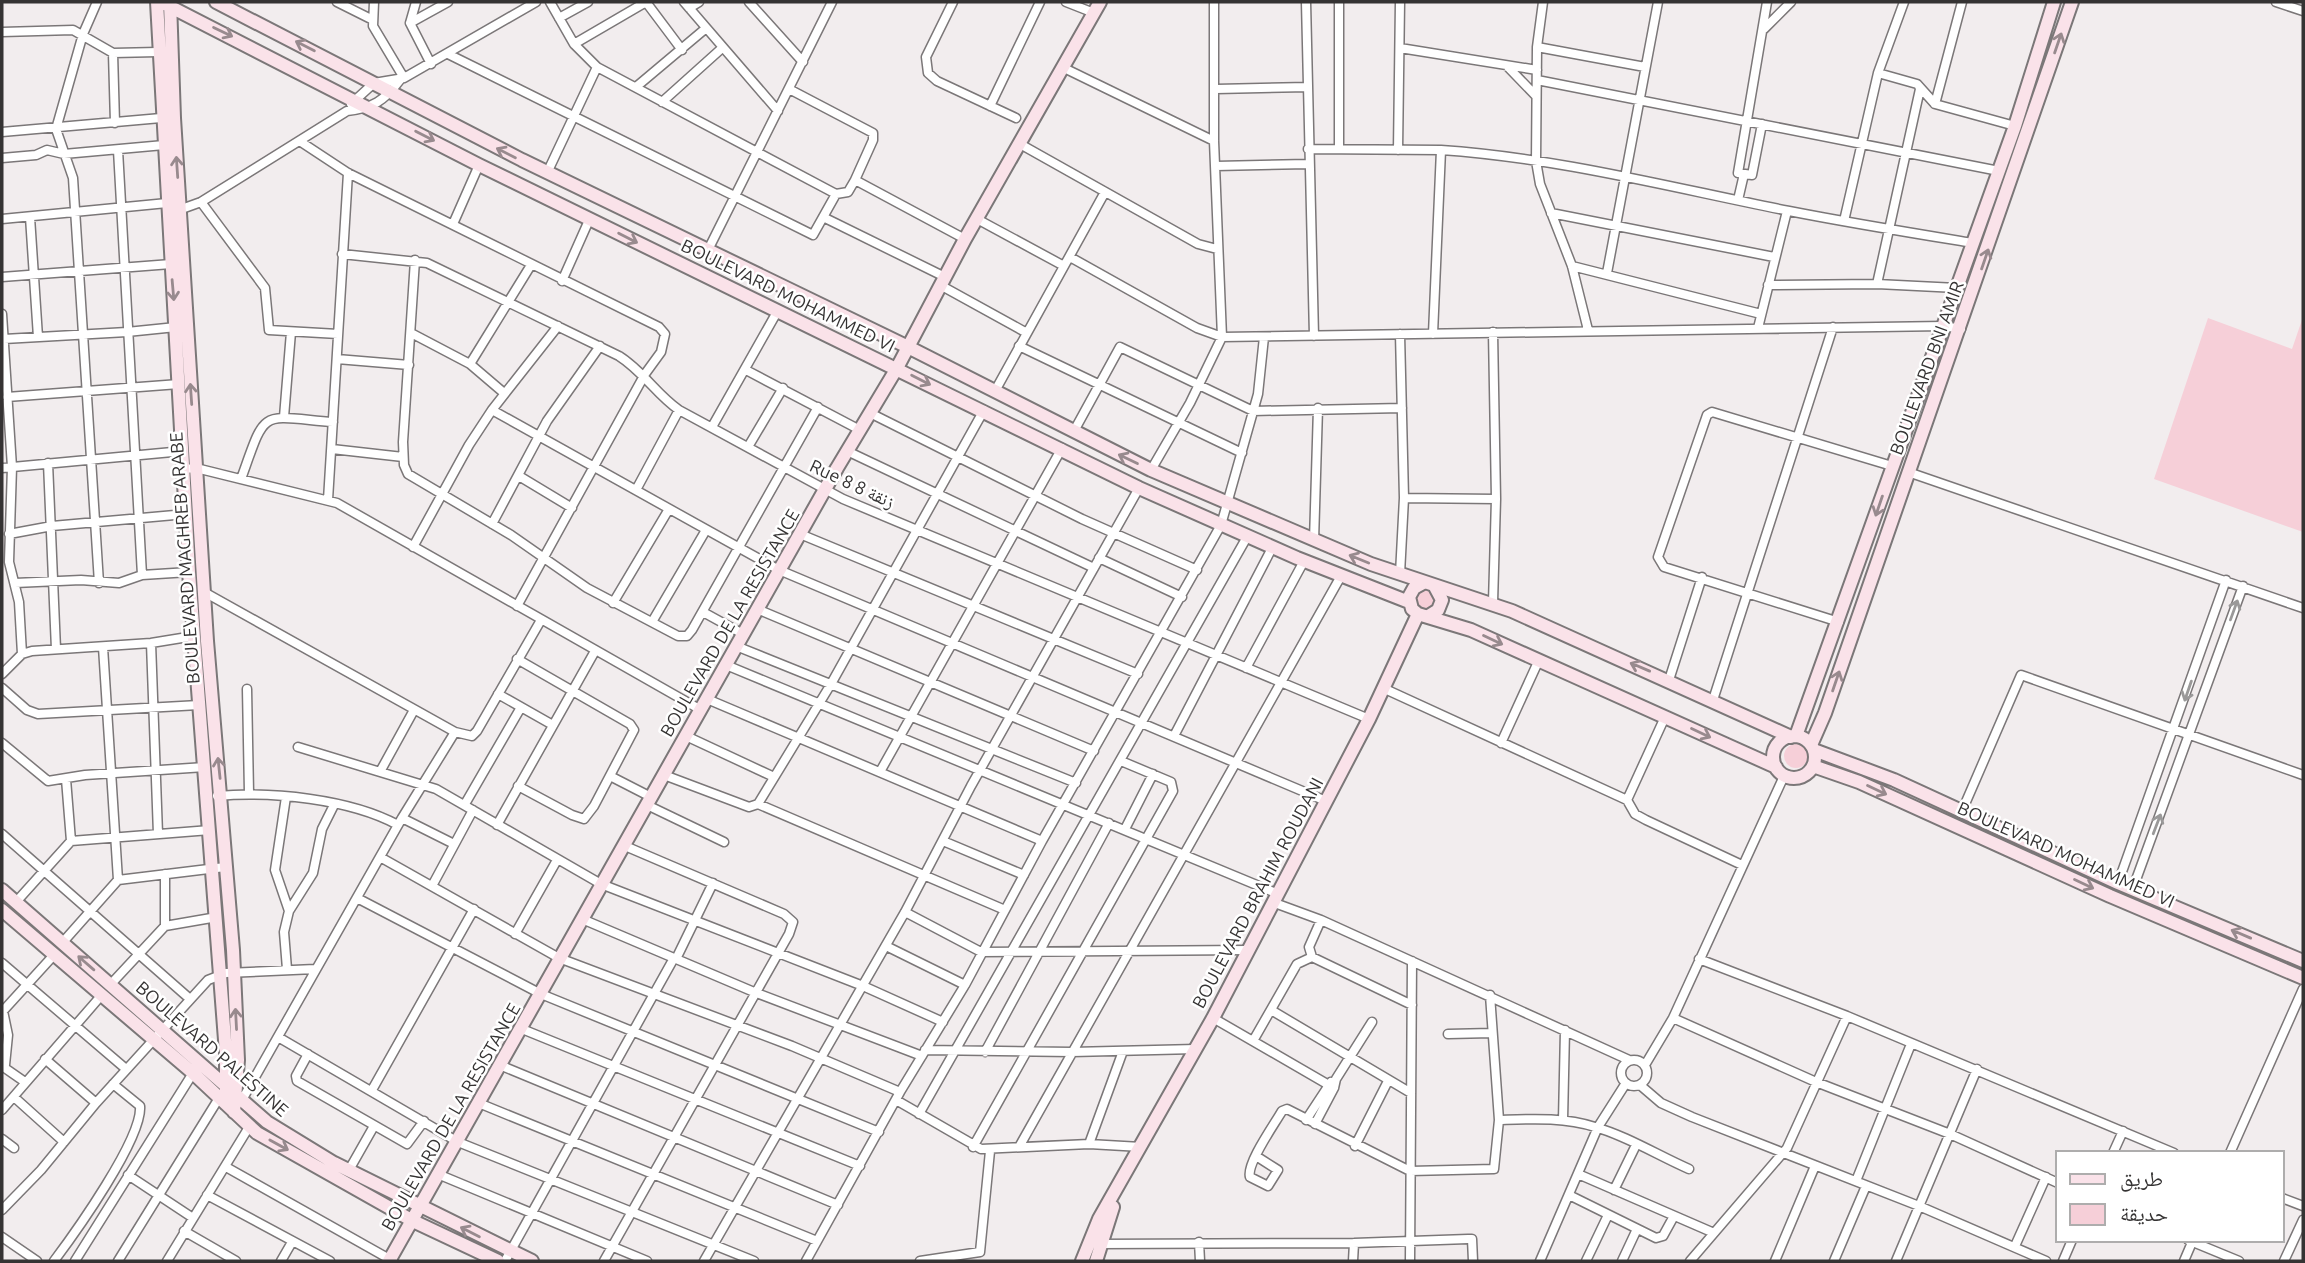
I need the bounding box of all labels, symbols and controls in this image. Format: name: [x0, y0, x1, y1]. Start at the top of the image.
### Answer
one-way arrow: [212, 26, 233, 39]
one-way arrow: [2053, 33, 2065, 55]
one-way arrow: [295, 39, 316, 53]
one-way arrow: [414, 130, 434, 144]
one-way arrow: [497, 145, 517, 159]
one-way arrow: [170, 157, 183, 179]
one-way arrow: [617, 231, 638, 245]
street label: BOULEVARD MOHAMMED VI: [678, 235, 899, 356]
one-way arrow: [1980, 248, 1992, 270]
one-way arrow: [167, 278, 180, 301]
street label: BOULEVARD BNI AMIR: [1885, 278, 1967, 457]
one-way arrow: [910, 373, 931, 387]
one-way arrow: [185, 383, 198, 406]
street label: BOULEVARD MAGHREB ARABE: [165, 431, 203, 685]
one-way arrow: [1118, 451, 1139, 465]
street label: Rue 8 8 زنقة: [806, 455, 898, 512]
one-way arrow: [1872, 494, 1884, 516]
street label: BOULEVARD DE LA RESISTANCE: [656, 505, 803, 740]
one-way arrow: [1349, 552, 1370, 565]
one-way arrow: [2229, 600, 2241, 622]
one-way arrow: [1482, 634, 1503, 647]
one-way arrow: [1630, 660, 1651, 673]
one-way arrow: [1831, 671, 1843, 693]
one-way arrow: [2181, 679, 2193, 701]
one-way arrow: [1690, 727, 1711, 740]
one-way arrow: [213, 757, 226, 780]
street label: BOULEVARD BRAHIM ROUDANI: [1188, 774, 1327, 1011]
one-way arrow: [1866, 784, 1887, 797]
street label: BOULEVARD MOHAMMED VI: [1955, 797, 2178, 911]
one-way arrow: [2151, 814, 2164, 836]
one-way arrow: [2073, 878, 2094, 891]
one-way arrow: [2230, 927, 2252, 940]
one-way arrow: [77, 955, 95, 971]
street label: BOULEVARD PALESTINE: [132, 977, 293, 1120]
street label: BOULEVARD DE LA RESISTANCE: [377, 999, 524, 1234]
one-way arrow: [229, 1008, 242, 1031]
one-way arrow: [269, 1138, 289, 1152]
legend: [2056, 1151, 2284, 1242]
text: طريق: [2120, 1166, 2163, 1192]
text: حديقة: [2120, 1201, 2168, 1225]
one-way arrow: [460, 1225, 481, 1239]

